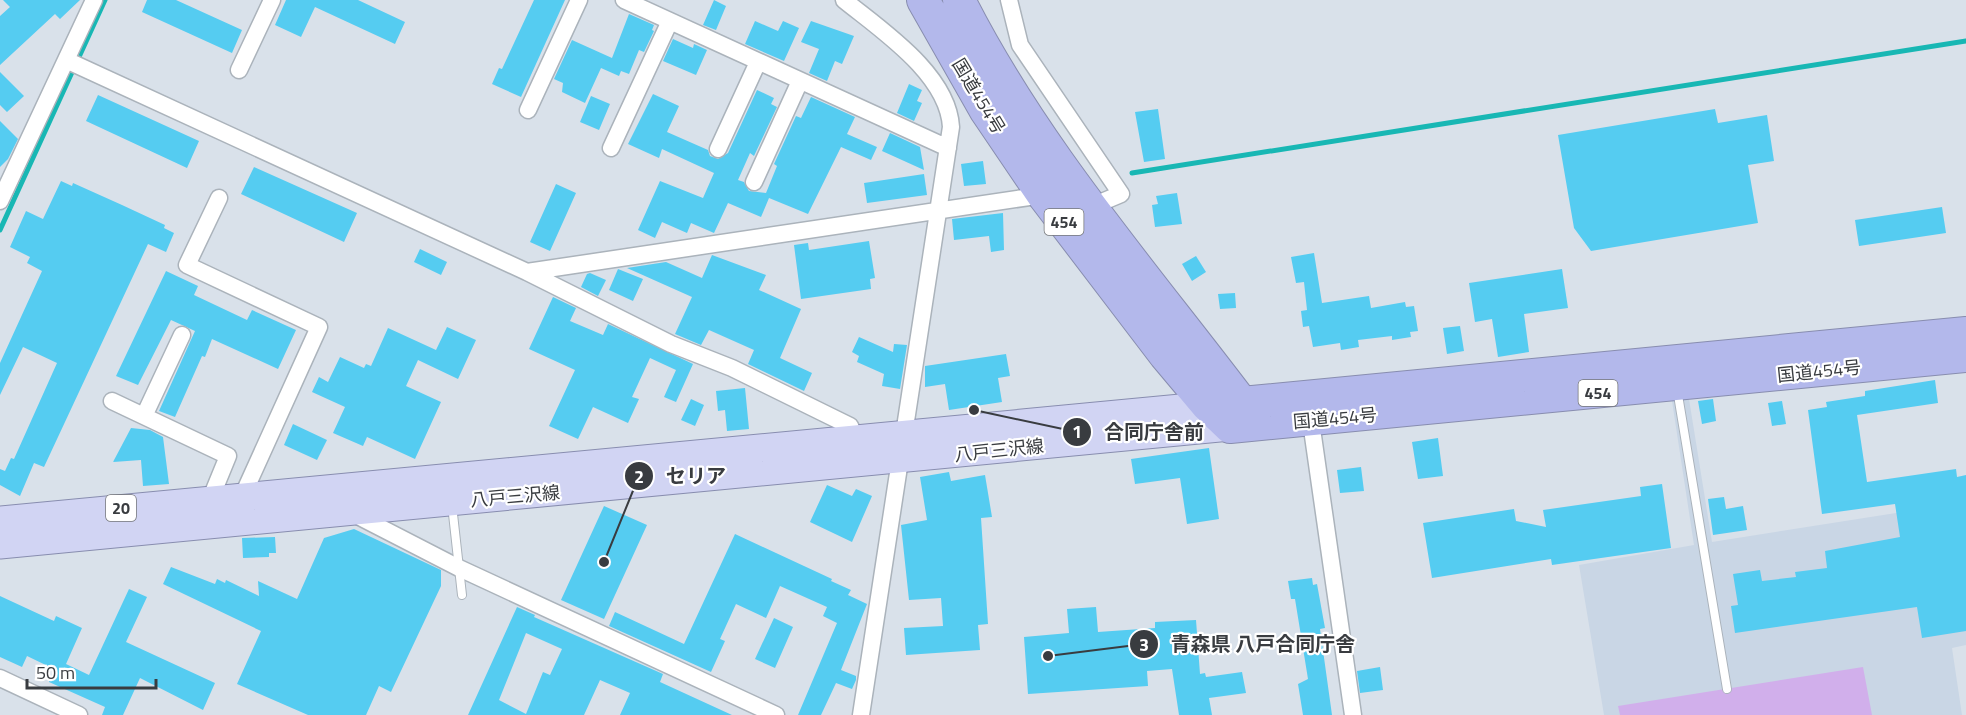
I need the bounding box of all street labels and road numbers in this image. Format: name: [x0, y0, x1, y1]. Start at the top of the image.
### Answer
street label: 国道454号: [946, 53, 1012, 139]
road number: 454: [1044, 209, 1084, 235]
street label: 国道454号: [1776, 353, 1862, 389]
road number: 454: [1578, 380, 1618, 406]
street label: 国道454号: [1292, 401, 1378, 435]
street label: 八戸三沢線: [953, 432, 1045, 468]
street label: 八戸三沢線: [469, 479, 561, 513]
road number: 20: [106, 495, 136, 521]

